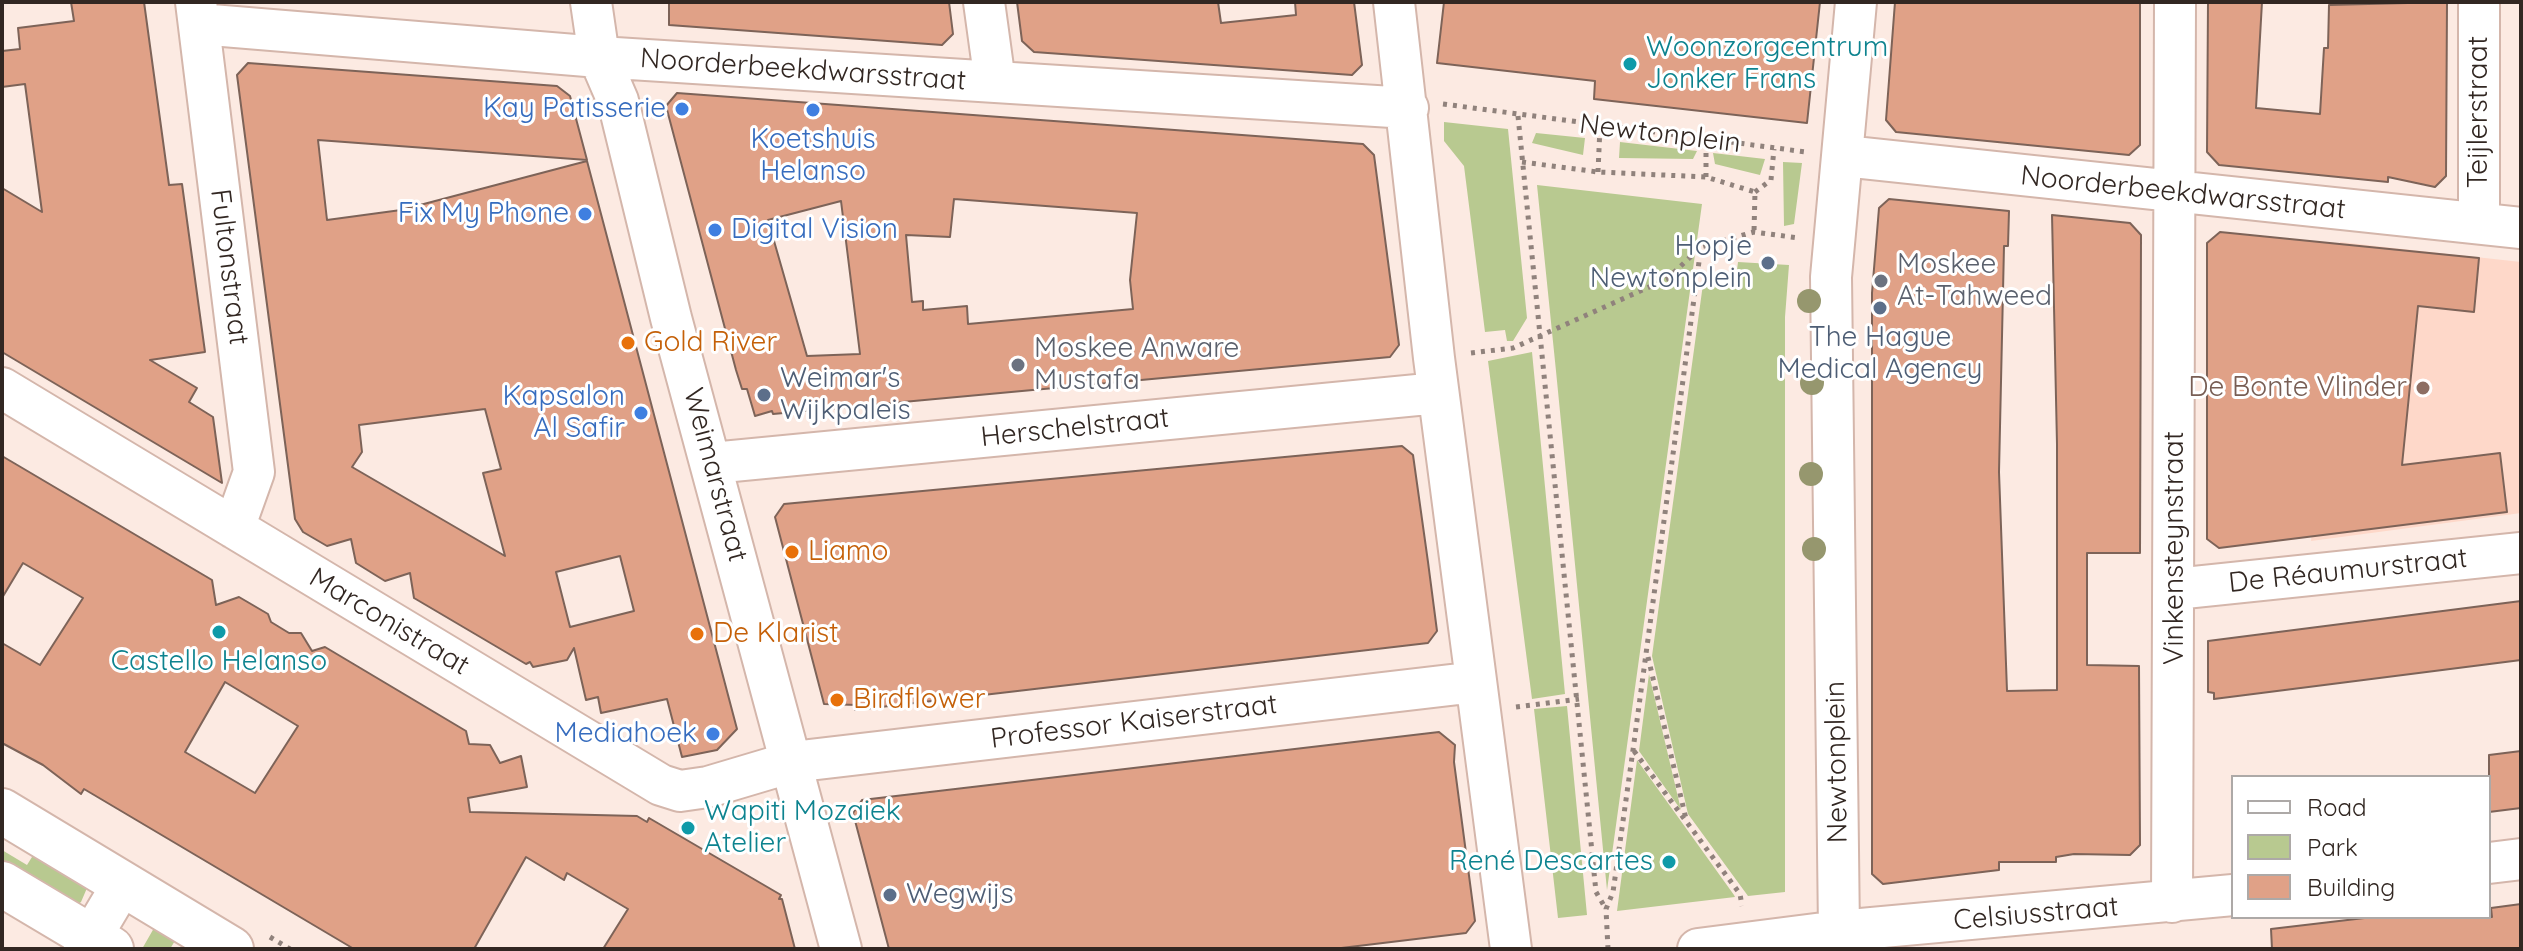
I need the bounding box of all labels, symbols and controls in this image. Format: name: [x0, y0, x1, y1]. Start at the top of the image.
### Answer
place label: Woonzorgcentrum Jonker Frans: [1646, 31, 1888, 97]
street label: Teijlerstraat: [2462, 36, 2496, 188]
street label: Noorderbeekdwarsstraat: [639, 42, 967, 98]
marker: Woonzorgcentrum Jonker Frans: [1621, 55, 1639, 73]
place label: Kay Patisserie: [483, 92, 666, 126]
marker: Kay Patisserie: [673, 100, 691, 118]
marker: Koetshuis Helanso: [804, 101, 822, 119]
street label: Newtonplein: [1577, 107, 1743, 161]
place label: Koetshuis Helanso: [750, 123, 876, 189]
street label: Noorderbeekdwarsstraat: [2019, 159, 2347, 227]
street label: Fultonstraat: [203, 187, 255, 347]
place label: Fix My Phone: [398, 197, 569, 231]
marker: Fix My Phone: [576, 205, 594, 223]
place label: Digital Vision: [731, 213, 898, 247]
marker: Digital Vision: [706, 221, 724, 239]
place label: Hopje Newtonplein: [1590, 230, 1752, 296]
place label: Moskee At-Tahweed: [1897, 248, 2052, 314]
marker: Hopje Newtonplein: [1759, 254, 1777, 272]
marker: Moskee At-Tahweed: [1872, 272, 1890, 290]
marker: The Hague Medical Agency: [1871, 299, 1889, 317]
place label: The Hague Medical Agency: [1778, 321, 1982, 387]
place label: Gold River: [644, 326, 777, 360]
place label: Moskee Anware Mustafa: [1034, 332, 1239, 398]
marker: Gold River: [619, 334, 637, 352]
marker: Moskee Anware Mustafa: [1009, 356, 1027, 374]
place label: Weimar's Wijkpaleis: [780, 362, 911, 428]
place label: De Bonte Vlinder: [2188, 371, 2407, 405]
marker: De Bonte Vlinder: [2414, 379, 2432, 397]
place label: Kapsalon Al Safir: [503, 380, 625, 446]
street label: Weimarstraat: [676, 384, 754, 566]
marker: Weimar's Wijkpaleis: [755, 386, 773, 404]
street label: Herschelstraat: [979, 401, 1171, 455]
marker: Kapsalon Al Safir: [632, 404, 650, 422]
street label: Vinkensteynstraat: [2158, 431, 2192, 665]
place label: Liamo: [808, 535, 888, 569]
street label: De Réaumurstraat: [2227, 542, 2469, 600]
marker: Liamo: [783, 543, 801, 561]
street label: Marconistraat: [303, 561, 475, 683]
place label: De Klarist: [713, 617, 839, 651]
marker: Castello Helanso: [210, 623, 228, 641]
marker: De Klarist: [688, 625, 706, 643]
place label: Castello Helanso: [111, 645, 327, 679]
street label: Newtonplein: [1819, 681, 1855, 843]
place label: Birdflower: [853, 683, 985, 717]
street label: Professor Kaiserstraat: [989, 688, 1279, 756]
marker: Birdflower: [828, 691, 846, 709]
place label: Mediahoek: [554, 717, 697, 751]
marker: Mediahoek: [704, 725, 722, 743]
legend: [2231, 775, 2491, 919]
text: Road: [2307, 792, 2367, 822]
place label: Wapiti Mozaiek Atelier: [704, 795, 901, 861]
marker: Wapiti Mozaiek Atelier: [679, 819, 697, 837]
text: Park: [2307, 832, 2358, 862]
place label: René Descartes: [1449, 845, 1653, 879]
marker: René Descartes: [1660, 853, 1678, 871]
text: Building: [2307, 872, 2395, 902]
place label: Wegwijs: [906, 878, 1014, 912]
marker: Wegwijs: [881, 886, 899, 904]
street label: Celsiusstraat: [1952, 890, 2120, 938]

